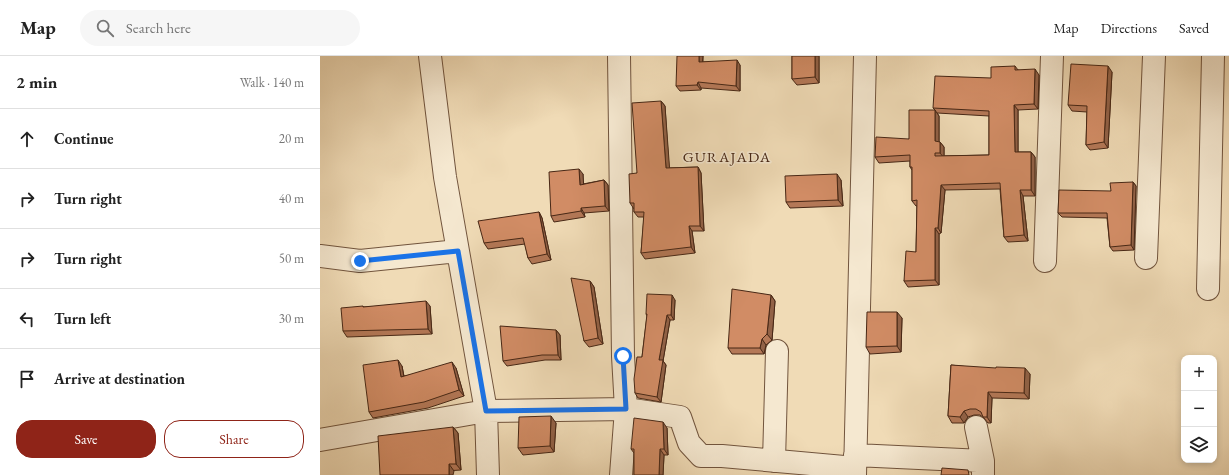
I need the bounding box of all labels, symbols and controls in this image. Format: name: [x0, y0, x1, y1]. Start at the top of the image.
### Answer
search box: [80, 10, 360, 46]
text: Map: [20, 15, 56, 40]
icon: search: [94, 17, 116, 39]
text: Search here: [126, 18, 191, 37]
text: Map: [1053, 19, 1079, 37]
text: Directions: [1101, 19, 1157, 37]
text: Saved: [1179, 19, 1209, 37]
text: 2 min: [16, 71, 57, 93]
text: Walk · 140 m: [240, 74, 304, 91]
icon: ahead: [16, 128, 38, 150]
text: Continue: [54, 129, 114, 148]
text: 20 m: [279, 130, 304, 147]
district label: GURAJADA: [683, 147, 771, 166]
icon: right: [16, 188, 38, 210]
text: Turn right: [54, 189, 122, 208]
text: 40 m: [279, 190, 304, 207]
icon: right: [16, 248, 38, 270]
text: Turn right: [54, 249, 122, 268]
text: 50 m: [279, 250, 304, 267]
route end: [351, 252, 369, 270]
icon: left: [16, 308, 38, 330]
text: Turn left: [54, 309, 111, 328]
text: 30 m: [279, 310, 304, 327]
route start: [614, 347, 632, 365]
map controls: [1181, 355, 1217, 463]
button: +: [1181, 355, 1217, 391]
icon: arrive: [16, 368, 38, 390]
text: Arrive at destination: [54, 369, 185, 388]
button: −: [1181, 391, 1217, 427]
button: Save: [16, 420, 156, 458]
button: Share: [164, 420, 304, 458]
button: layers: [1181, 427, 1217, 463]

